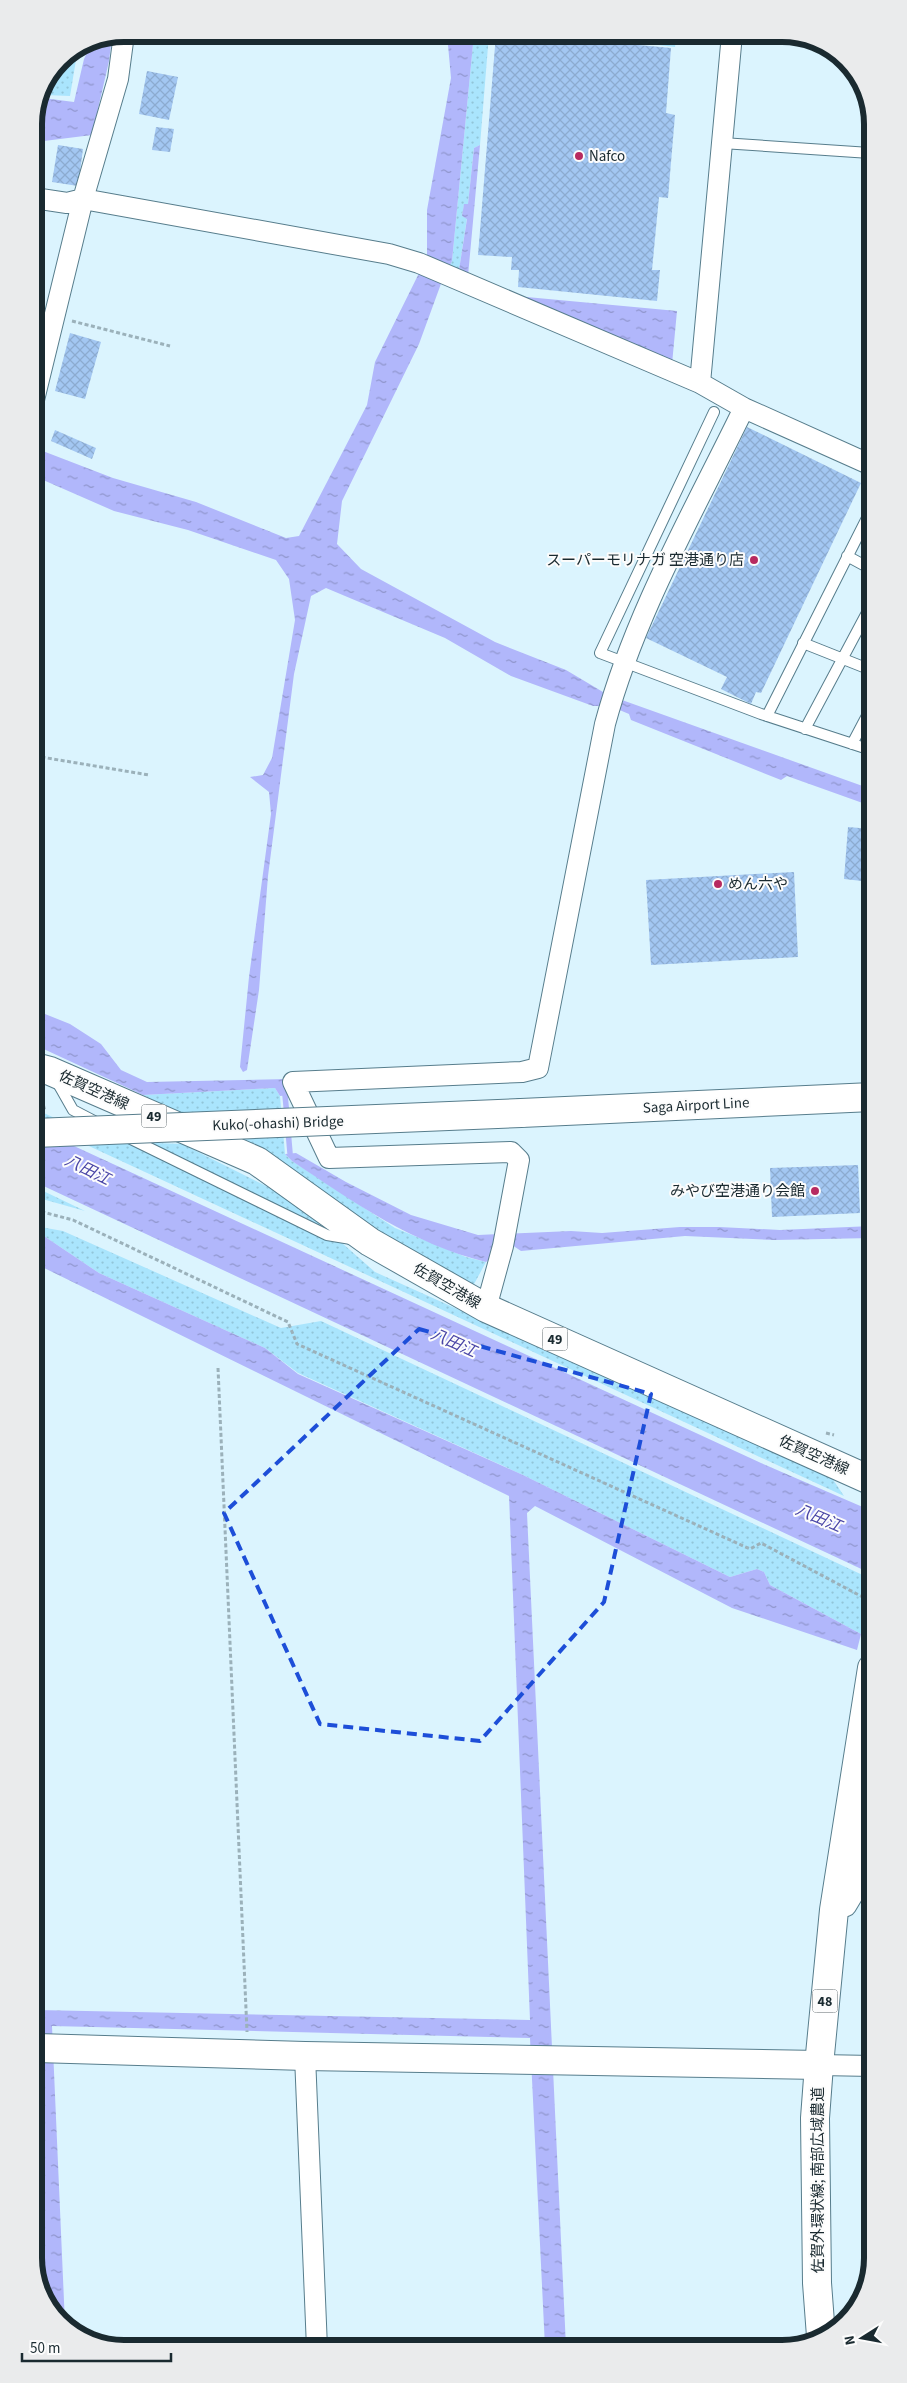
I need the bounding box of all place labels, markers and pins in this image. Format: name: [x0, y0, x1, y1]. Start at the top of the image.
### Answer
place label: Nafco: [589, 146, 625, 167]
marker: Nafco: [573, 150, 585, 162]
place label: スーパーモリナガ 空港通り店: [546, 550, 744, 571]
marker: スーパーモリナガ 空港通り店: [748, 554, 760, 566]
place label: めん六や: [728, 874, 788, 895]
marker: めん六や: [712, 878, 724, 890]
place label: みやび空港通り会館: [670, 1181, 805, 1202]
marker: みやび空港通り会館: [809, 1185, 821, 1197]

